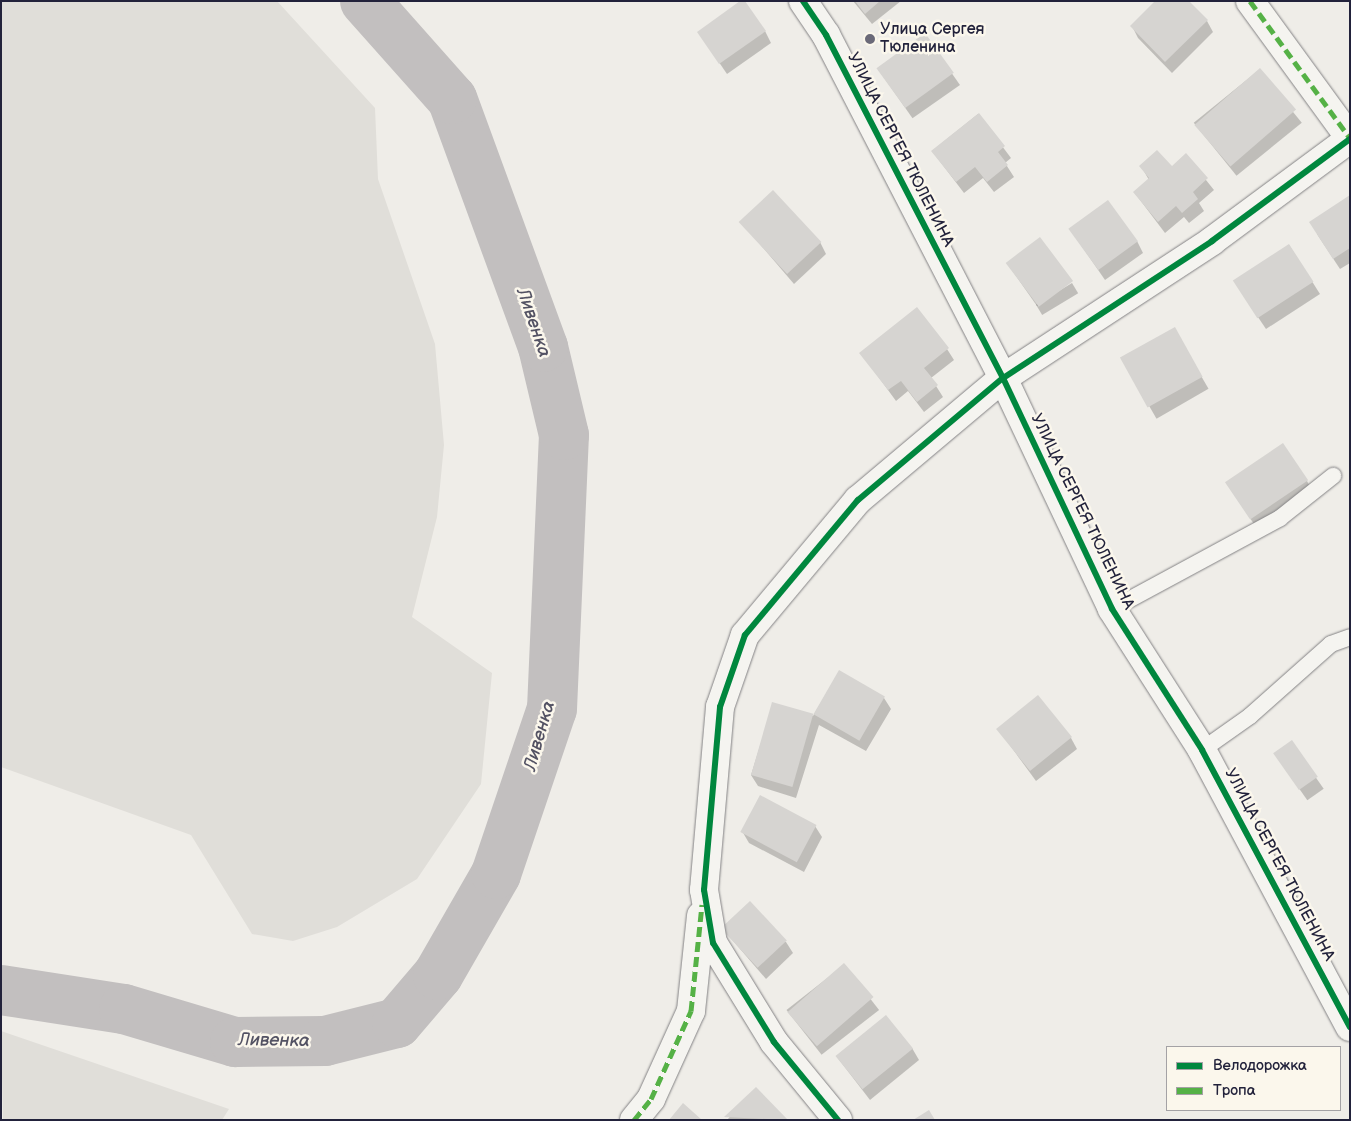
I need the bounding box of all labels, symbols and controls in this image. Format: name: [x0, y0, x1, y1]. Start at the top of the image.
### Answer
place label: Улица Сергея Тюленина: [880, 20, 984, 58]
marker: Улица Сергея Тюленина: [864, 33, 876, 45]
street label: УЛИЦА СЕРГЕЯ ТЮЛЕНИНА: [843, 50, 957, 250]
water label: Ливенка: [511, 286, 555, 360]
street label: УЛИЦА СЕРГЕЯ ТЮЛЕНИНА: [1026, 411, 1138, 613]
water label: Ливенка: [520, 699, 560, 773]
street label: УЛИЦА СЕРГЕЯ ТЮЛЕНИНА: [1220, 765, 1338, 965]
water label: Ливенка: [238, 1030, 310, 1052]
legend: [1166, 1046, 1341, 1111]
text: Велодорожка: [1213, 1056, 1307, 1075]
text: Тропа: [1213, 1081, 1256, 1100]

